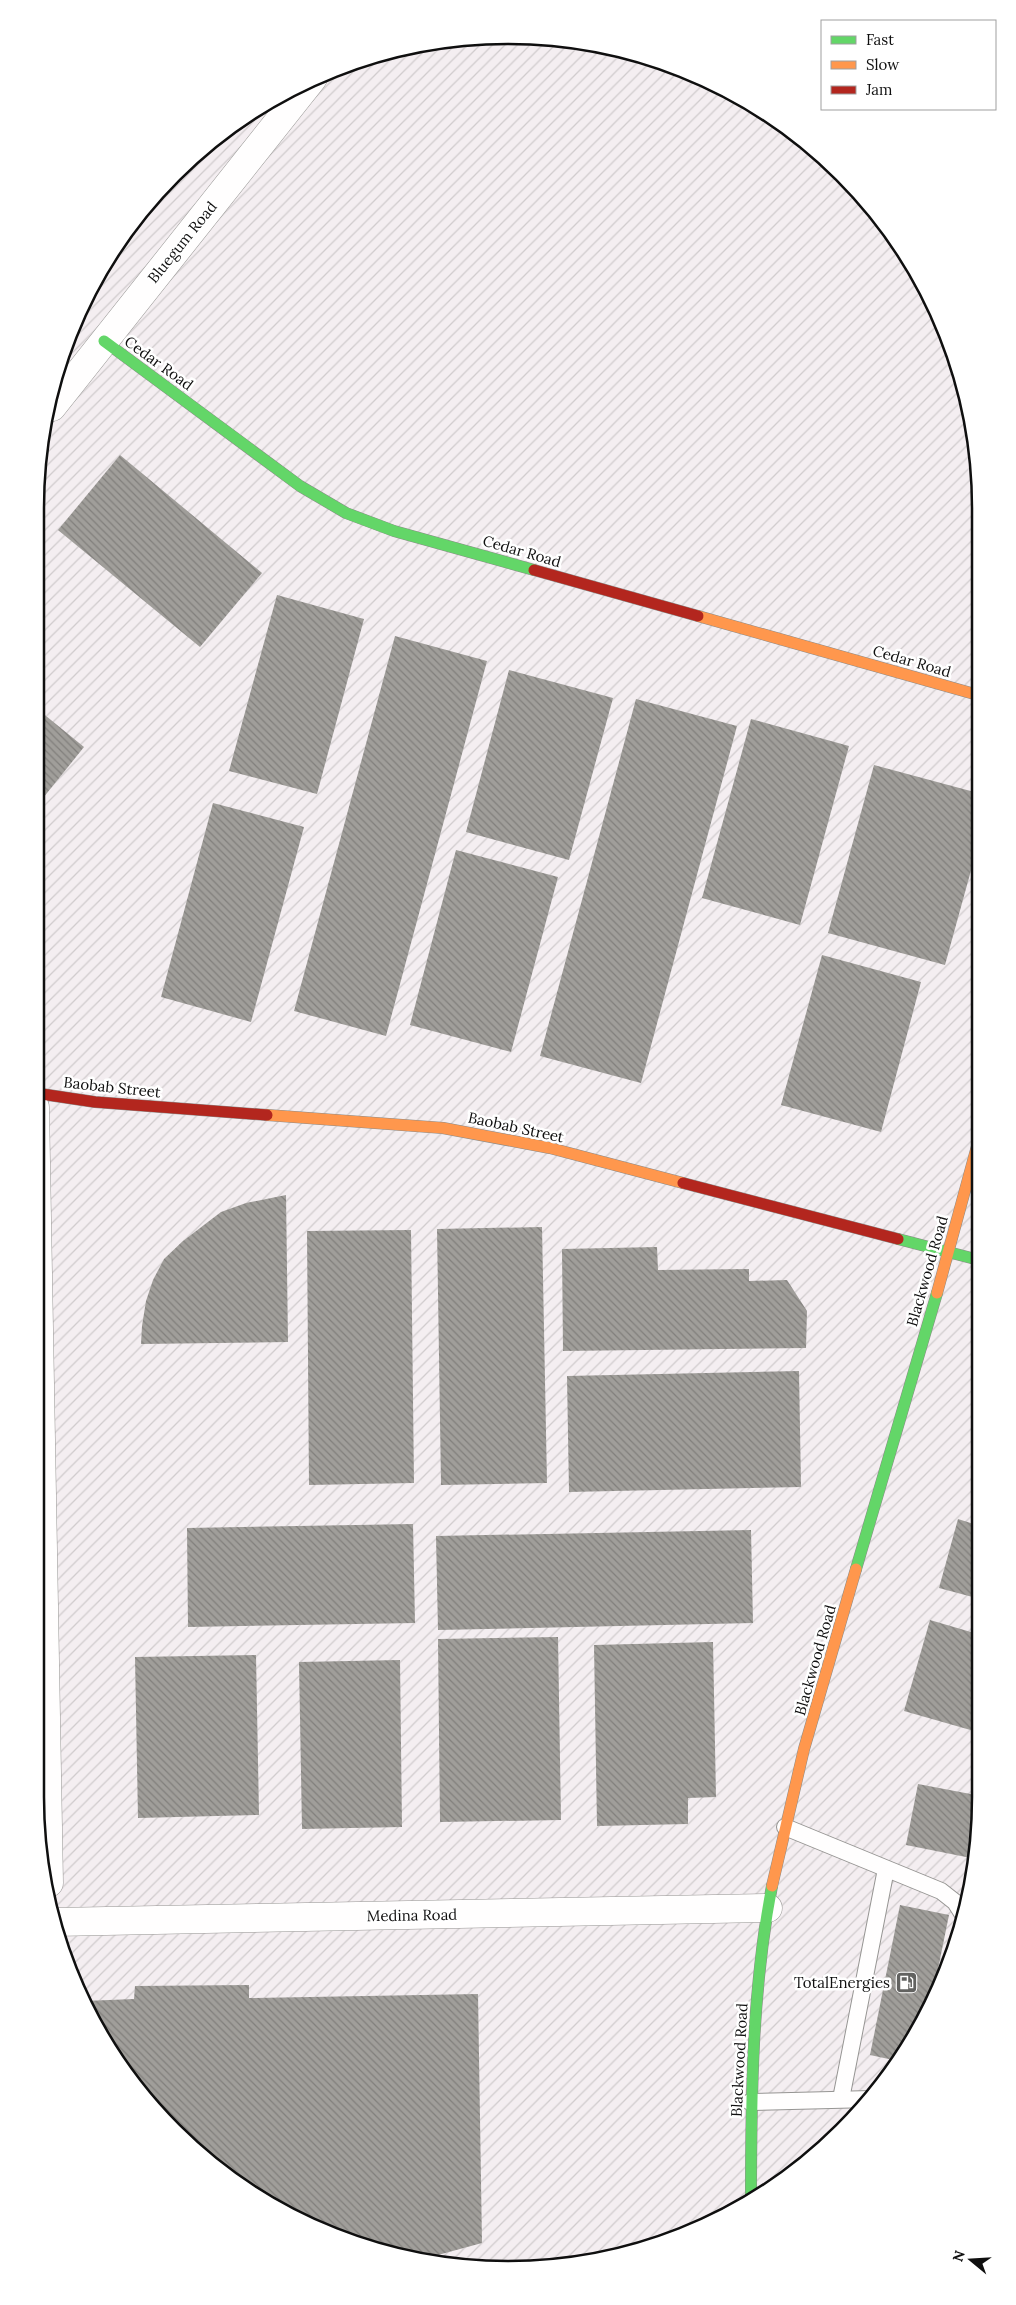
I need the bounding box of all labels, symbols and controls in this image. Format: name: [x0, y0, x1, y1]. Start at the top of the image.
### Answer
legend: [821, 20, 996, 110]
text: Fast: [866, 30, 894, 49]
text: Slow: [866, 55, 899, 74]
text: Jam: [865, 80, 893, 99]
street label: Bluegum Road: [143, 197, 221, 287]
street label: Cedar Road: [121, 332, 197, 394]
street label: Cedar Road: [481, 531, 563, 571]
street label: Cedar Road: [871, 641, 953, 681]
street label: Baobab Street: [63, 1072, 162, 1102]
street label: Baobab Street: [466, 1108, 566, 1146]
street label: Blackwood Road: [902, 1213, 952, 1328]
street label: Blackwood Road: [790, 1602, 840, 1717]
street label: Medina Road: [367, 1905, 457, 1925]
fuel station icon: TotalEnergies: [894, 1970, 918, 1994]
place label: TotalEnergies: [794, 1973, 890, 1992]
street label: Blackwood Road: [727, 2002, 751, 2117]
north arrow: [946, 2235, 996, 2285]
text: N: [948, 2248, 969, 2264]

